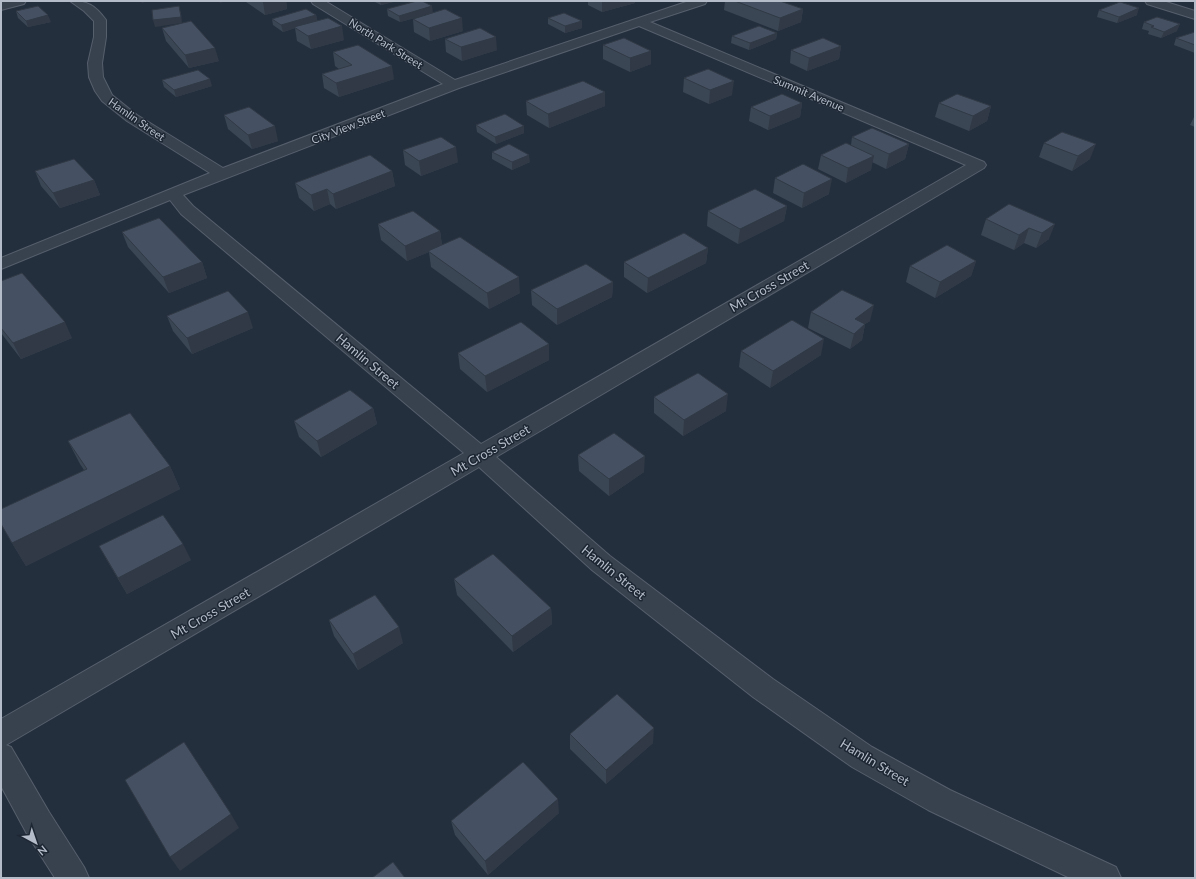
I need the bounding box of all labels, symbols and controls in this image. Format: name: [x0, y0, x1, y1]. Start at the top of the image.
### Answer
street label: North Park Street: [347, 15, 425, 71]
street label: Summit Avenue: [772, 72, 846, 114]
street label: Hamlin Street: [106, 95, 168, 143]
street label: City View Street: [309, 106, 387, 146]
street label: Mt Cross Street: [726, 257, 812, 315]
street label: Hamlin Street: [333, 330, 403, 392]
street label: Mt Cross Street: [447, 421, 533, 479]
street label: Hamlin Street: [579, 541, 650, 603]
street label: Mt Cross Street: [167, 584, 253, 642]
street label: Hamlin Street: [837, 735, 913, 789]
north arrow: [16, 823, 56, 863]
text: N: [35, 843, 50, 859]

